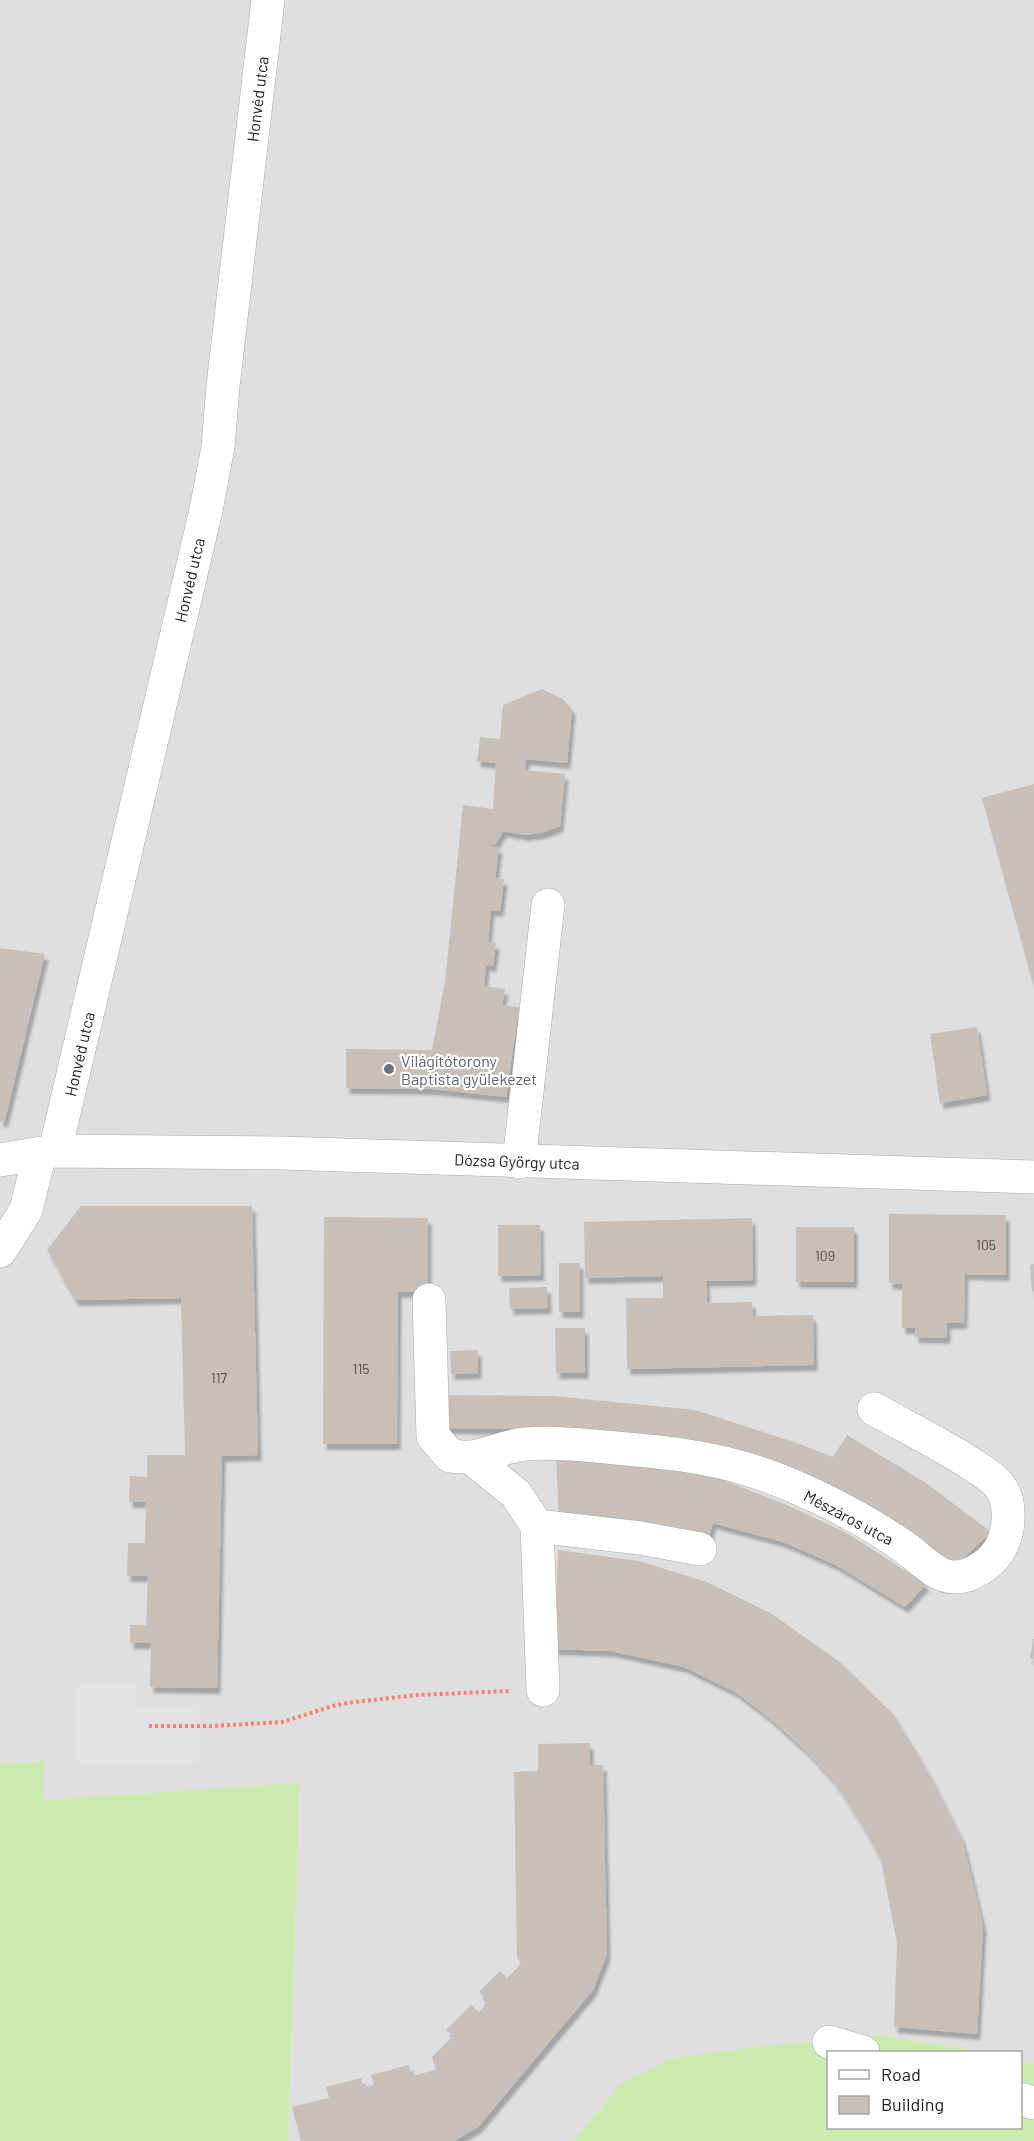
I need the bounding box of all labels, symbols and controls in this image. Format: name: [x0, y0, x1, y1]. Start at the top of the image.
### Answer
street label: Honvéd utca: [242, 55, 272, 143]
street label: Honvéd utca: [170, 536, 208, 624]
street label: Honvéd utca: [60, 1010, 98, 1098]
place label: Világítótorony Baptista gyülekezet: [401, 1051, 537, 1088]
marker: Világítótorony Baptista gyülekezet: [382, 1062, 396, 1076]
street label: Dózsa György utca: [454, 1149, 580, 1173]
house number: 105: [976, 1236, 996, 1253]
house number: 109: [815, 1247, 835, 1264]
house number: 115: [352, 1360, 370, 1377]
house number: 117: [211, 1369, 228, 1386]
street label: Mészáros utca: [801, 1485, 897, 1549]
legend: [827, 2051, 1022, 2129]
text: Road: [881, 2063, 921, 2085]
text: Building: [881, 2093, 944, 2115]

